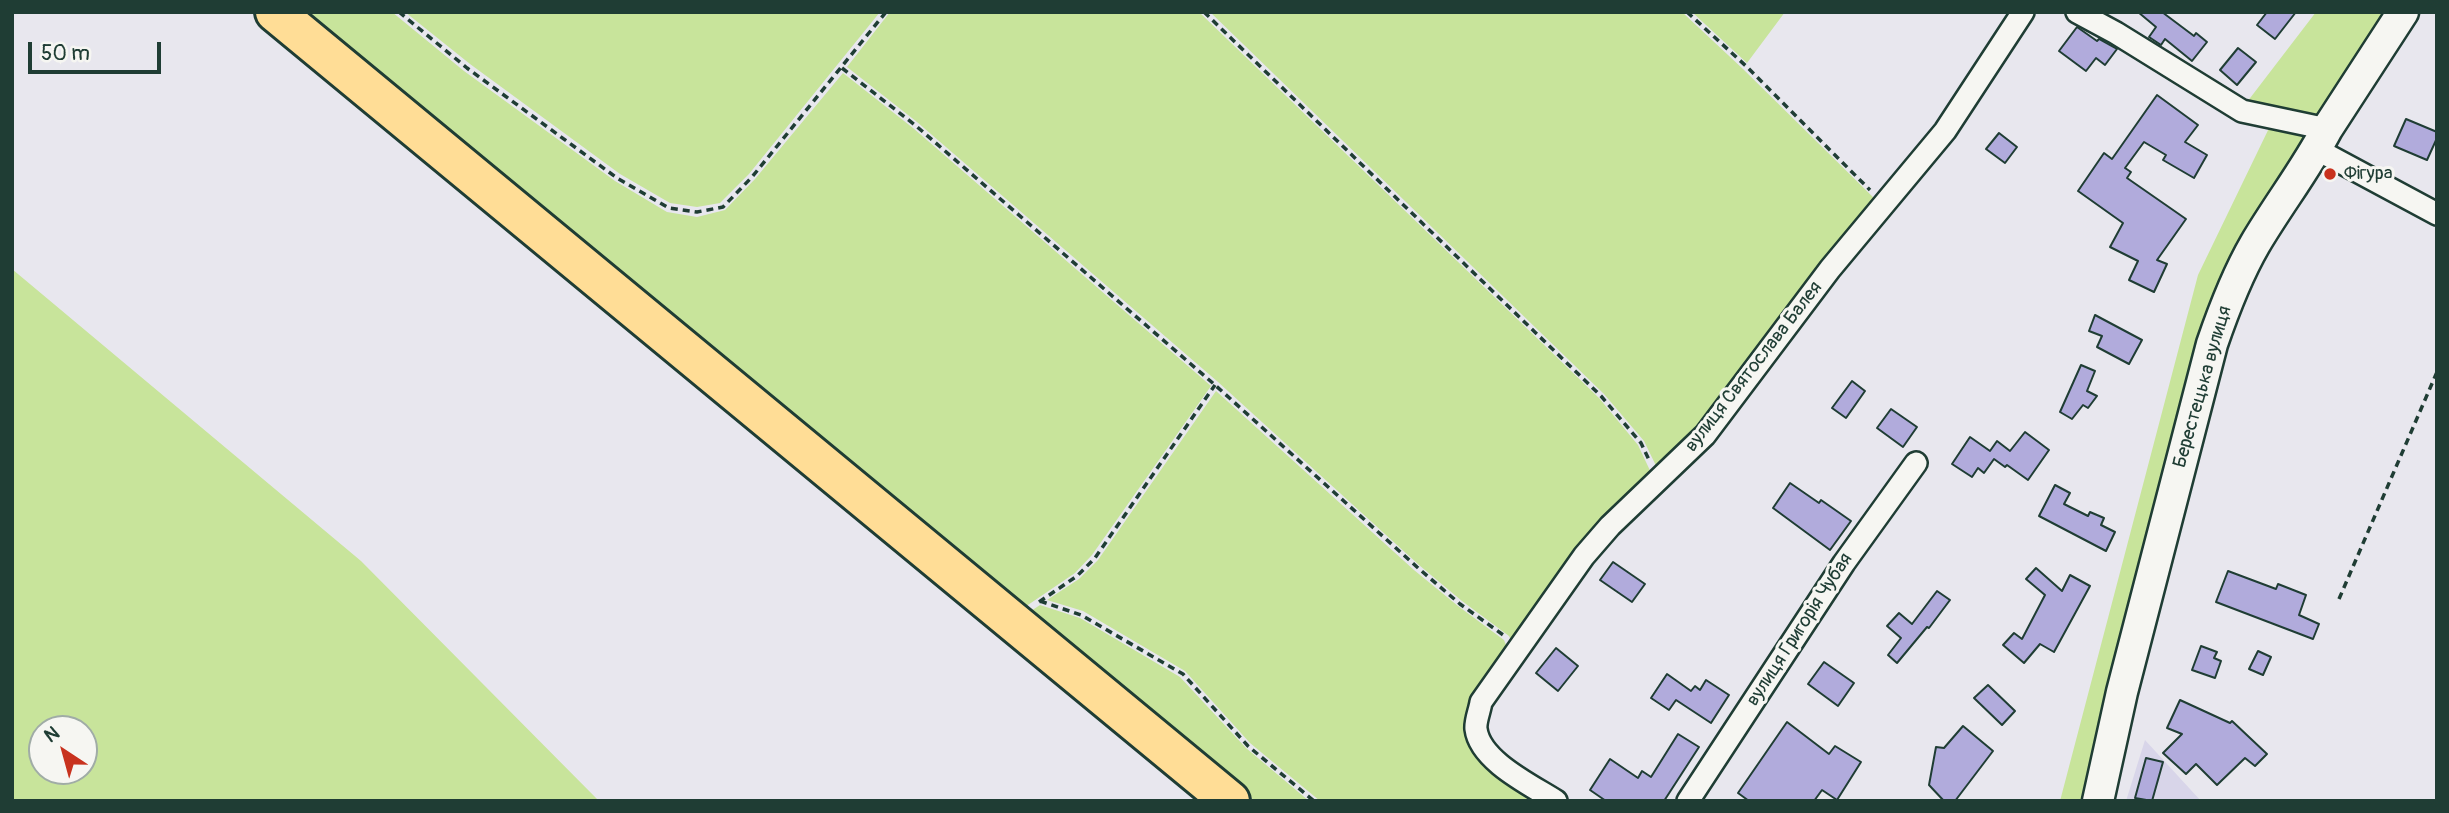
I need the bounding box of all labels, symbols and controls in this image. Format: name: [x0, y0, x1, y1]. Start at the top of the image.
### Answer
scale bar: [32, 28, 164, 72]
text: 50 m: [41, 40, 90, 67]
place label: Фігура: [2344, 163, 2393, 185]
marker: Фігура: [2322, 166, 2338, 182]
street label: вулиця Святослава Балея: [1680, 277, 1828, 457]
street label: Берестецька вулиця: [2169, 303, 2237, 471]
street label: вулиця Григорія Чубая: [1742, 549, 1858, 711]
north arrow: [28, 715, 98, 785]
text: N: [40, 721, 64, 748]

